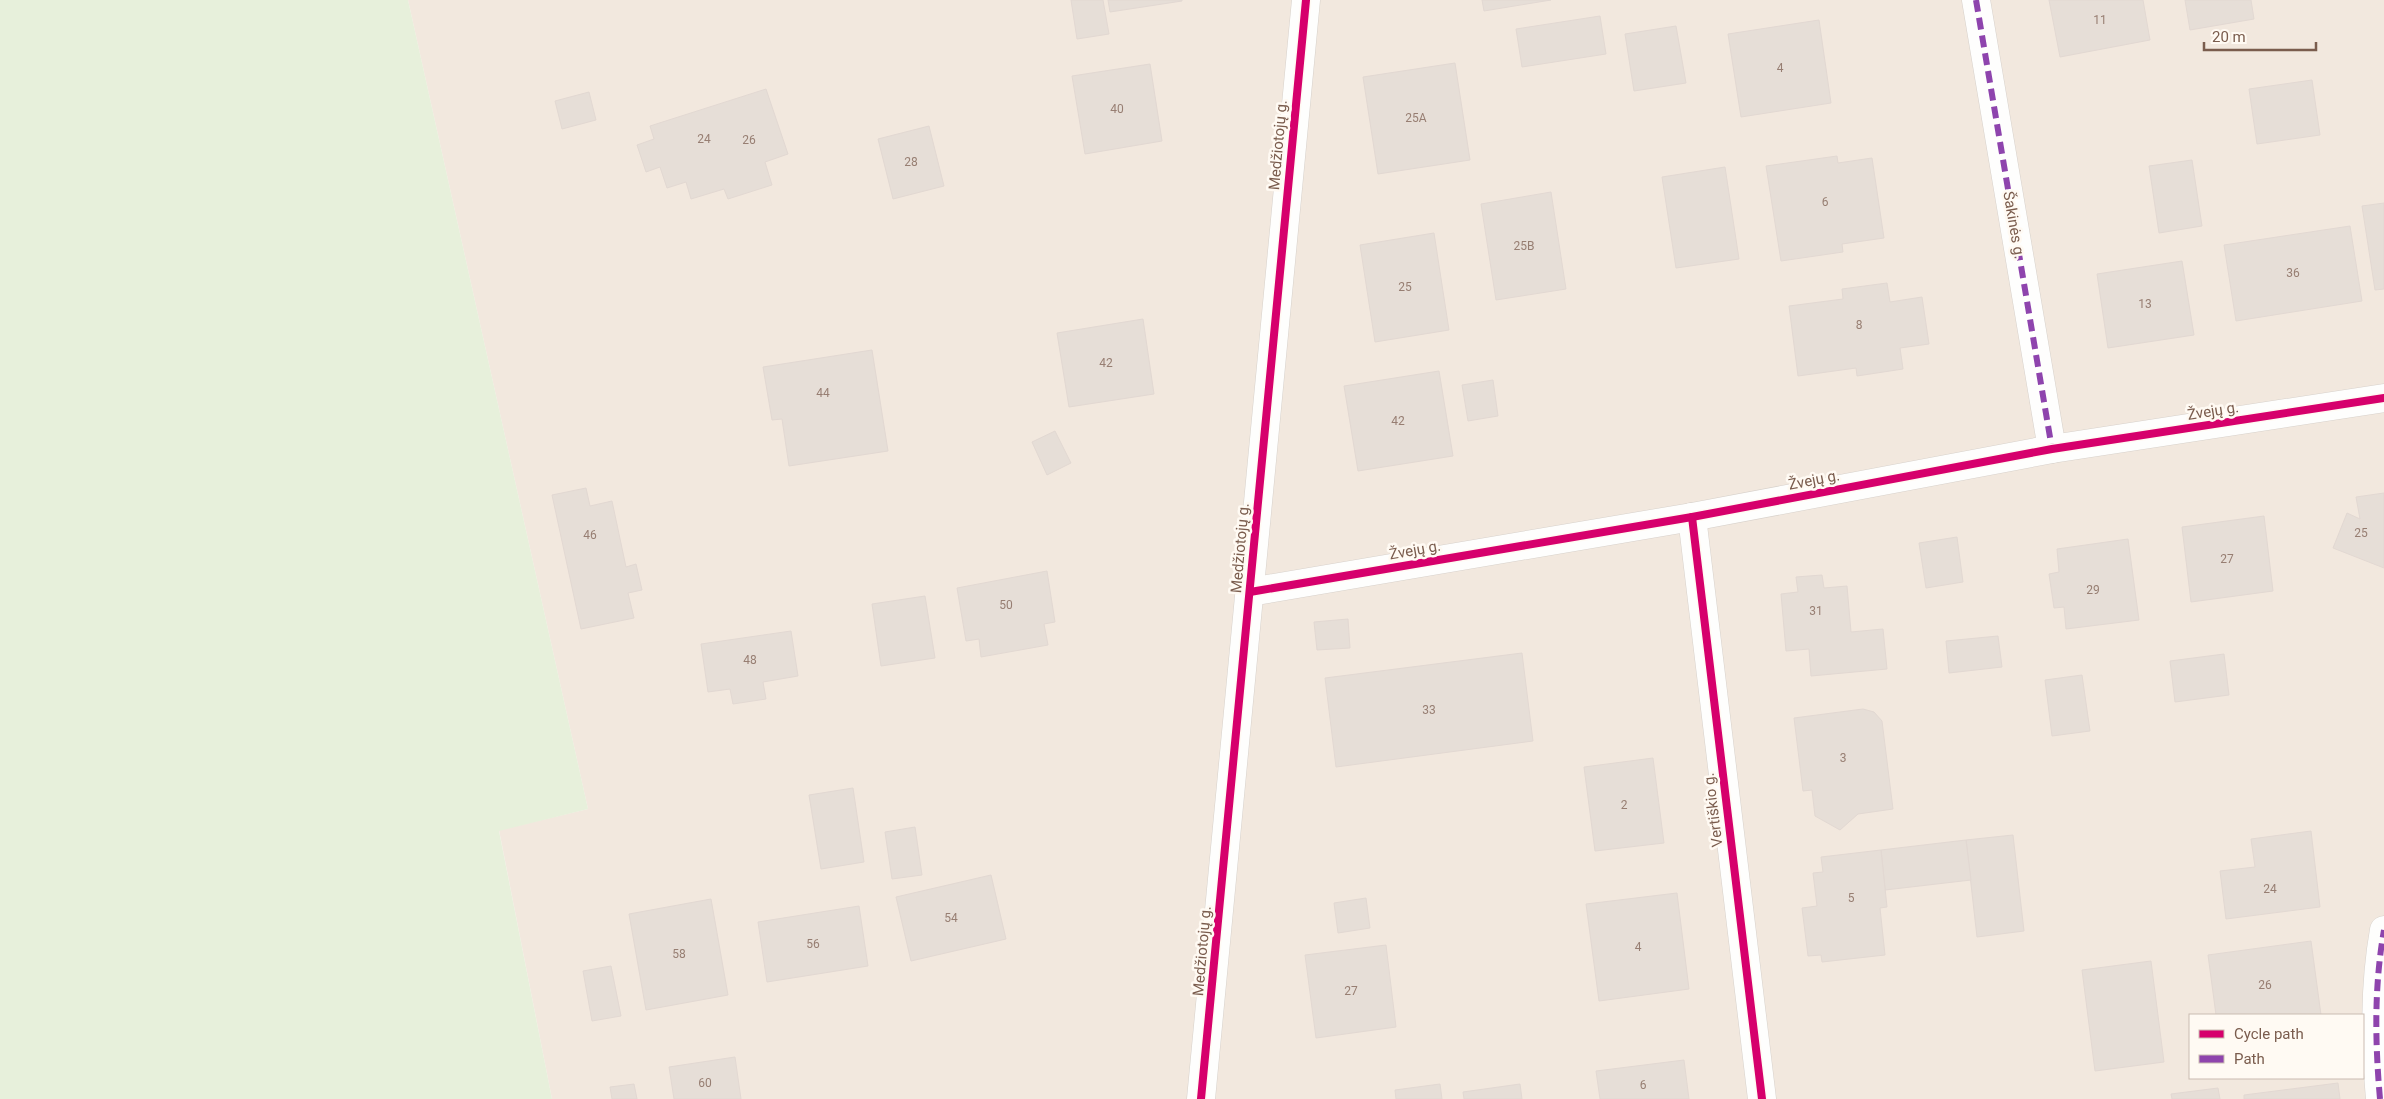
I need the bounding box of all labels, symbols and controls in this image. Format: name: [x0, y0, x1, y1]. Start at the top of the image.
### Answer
house number: 11: [2093, 13, 2107, 27]
scale bar: [2204, 20, 2316, 52]
text: 20 m: [2212, 28, 2246, 46]
house number: 4: [1777, 61, 1784, 75]
street label: Medžiotojų g.: [1265, 99, 1291, 191]
house number: 40: [1110, 102, 1124, 116]
house number: 25A: [1405, 111, 1427, 125]
house number: 24: [697, 132, 711, 146]
house number: 26: [742, 133, 756, 147]
house number: 28: [904, 155, 918, 169]
street label: Šakinės g.: [1999, 190, 2029, 260]
house number: 6: [1822, 195, 1829, 209]
house number: 25B: [1514, 239, 1534, 253]
house number: 36: [2286, 266, 2300, 280]
house number: 25: [1398, 280, 1412, 294]
house number: 13: [2138, 297, 2152, 311]
house number: 8: [1856, 318, 1863, 332]
house number: 42: [1099, 356, 1113, 370]
house number: 44: [816, 386, 830, 400]
street label: Žvejų g.: [2186, 398, 2240, 424]
house number: 42: [1391, 414, 1405, 428]
street label: Žvejų g.: [1787, 466, 1841, 494]
street label: Medžiotojų g.: [1227, 502, 1253, 594]
house number: 25: [2354, 526, 2368, 540]
house number: 46: [583, 528, 597, 542]
street label: Žvejų g.: [1388, 537, 1442, 563]
house number: 27: [2220, 552, 2234, 566]
house number: 29: [2086, 583, 2100, 597]
house number: 50: [999, 598, 1013, 612]
house number: 31: [1809, 604, 1823, 618]
house number: 48: [743, 653, 757, 667]
house number: 33: [1422, 703, 1436, 717]
house number: 3: [1840, 751, 1846, 765]
street label: Vertiškio g.: [1700, 772, 1726, 848]
house number: 2: [1621, 798, 1628, 812]
house number: 24: [2263, 882, 2277, 896]
house number: 5: [1848, 891, 1855, 905]
street label: Medžiotojų g.: [1189, 905, 1215, 997]
house number: 54: [944, 911, 958, 925]
house number: 56: [806, 937, 820, 951]
house number: 4: [1635, 940, 1642, 954]
house number: 58: [672, 947, 686, 961]
house number: 26: [2258, 978, 2272, 992]
house number: 27: [1344, 984, 1358, 998]
legend: [2189, 1014, 2364, 1079]
text: Cycle path: [2234, 1025, 2304, 1043]
text: Path: [2234, 1050, 2265, 1068]
house number: 60: [698, 1076, 712, 1090]
house number: 6: [1640, 1078, 1647, 1092]

